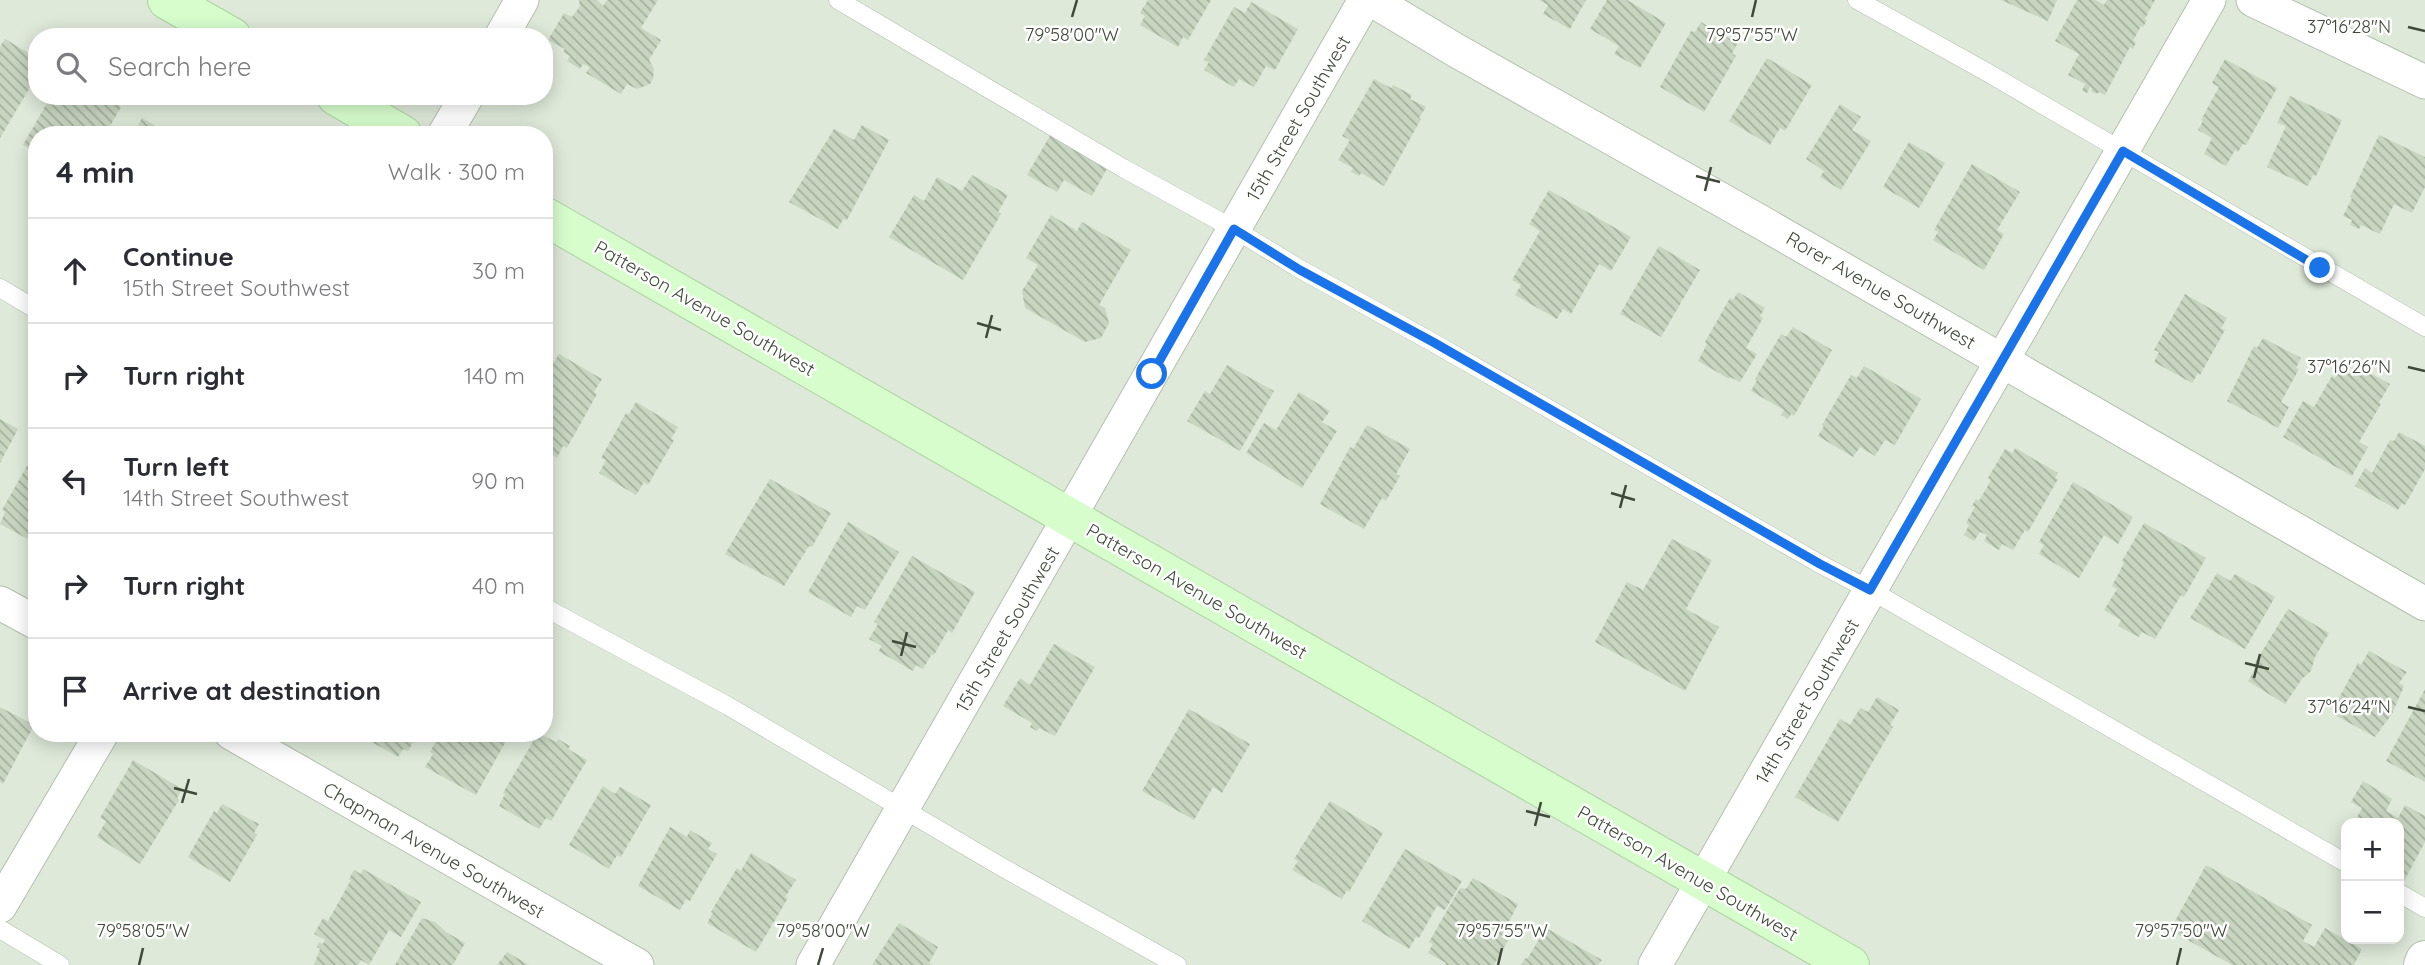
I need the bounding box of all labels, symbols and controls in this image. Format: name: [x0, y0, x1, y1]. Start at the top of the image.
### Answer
text: 37°16'28"N: [2307, 15, 2391, 38]
text: 79°58'00"W: [1025, 23, 1119, 46]
text: 79°57'55"W: [1706, 23, 1798, 46]
search box: [28, 28, 553, 105]
street label: 15th Street Southwest: [1241, 31, 1355, 205]
icon: search: [52, 48, 90, 86]
text: Search here: [108, 50, 252, 83]
text: 4 min: [56, 153, 135, 191]
text: Walk · 300 m: [388, 157, 525, 186]
street label: Rorer Avenue Southwest: [1782, 226, 1980, 354]
street label: Patterson Avenue Southwest: [590, 235, 820, 381]
text: Continue: [123, 240, 234, 273]
icon: ahead: [56, 252, 94, 290]
route end: [2304, 252, 2335, 283]
text: 30 m: [472, 256, 525, 285]
text: 15th Street Southwest: [123, 273, 350, 302]
text: 37°16'26"N: [2307, 355, 2391, 378]
icon: right: [56, 357, 94, 395]
route start: [1136, 358, 1167, 389]
text: Turn right: [123, 359, 245, 392]
text: 140 m: [464, 361, 525, 390]
text: Turn left: [123, 450, 230, 483]
icon: left: [56, 462, 94, 500]
text: 90 m: [471, 466, 525, 495]
text: 14th Street Southwest: [123, 483, 349, 512]
street label: Patterson Avenue Southwest: [1082, 518, 1312, 664]
street label: 15th Street Southwest: [950, 542, 1064, 716]
icon: right: [56, 567, 94, 605]
text: Turn right: [123, 569, 245, 602]
text: 40 m: [472, 571, 525, 600]
street label: 14th Street Southwest: [1750, 614, 1864, 788]
icon: arrive: [56, 672, 94, 710]
text: Arrive at destination: [123, 674, 381, 707]
text: 37°16'24"N: [2307, 695, 2391, 718]
street label: Chapman Avenue Southwest: [319, 777, 549, 923]
street label: Patterson Avenue Southwest: [1573, 800, 1803, 946]
map controls: [2341, 818, 2404, 944]
button: +: [2341, 818, 2404, 881]
button: −: [2341, 881, 2404, 944]
text: 79°58'05"W: [96, 919, 190, 942]
text: 79°58'00"W: [776, 919, 870, 942]
text: 79°57'55"W: [1456, 919, 1548, 942]
text: 79°57'50"W: [2135, 919, 2227, 942]

